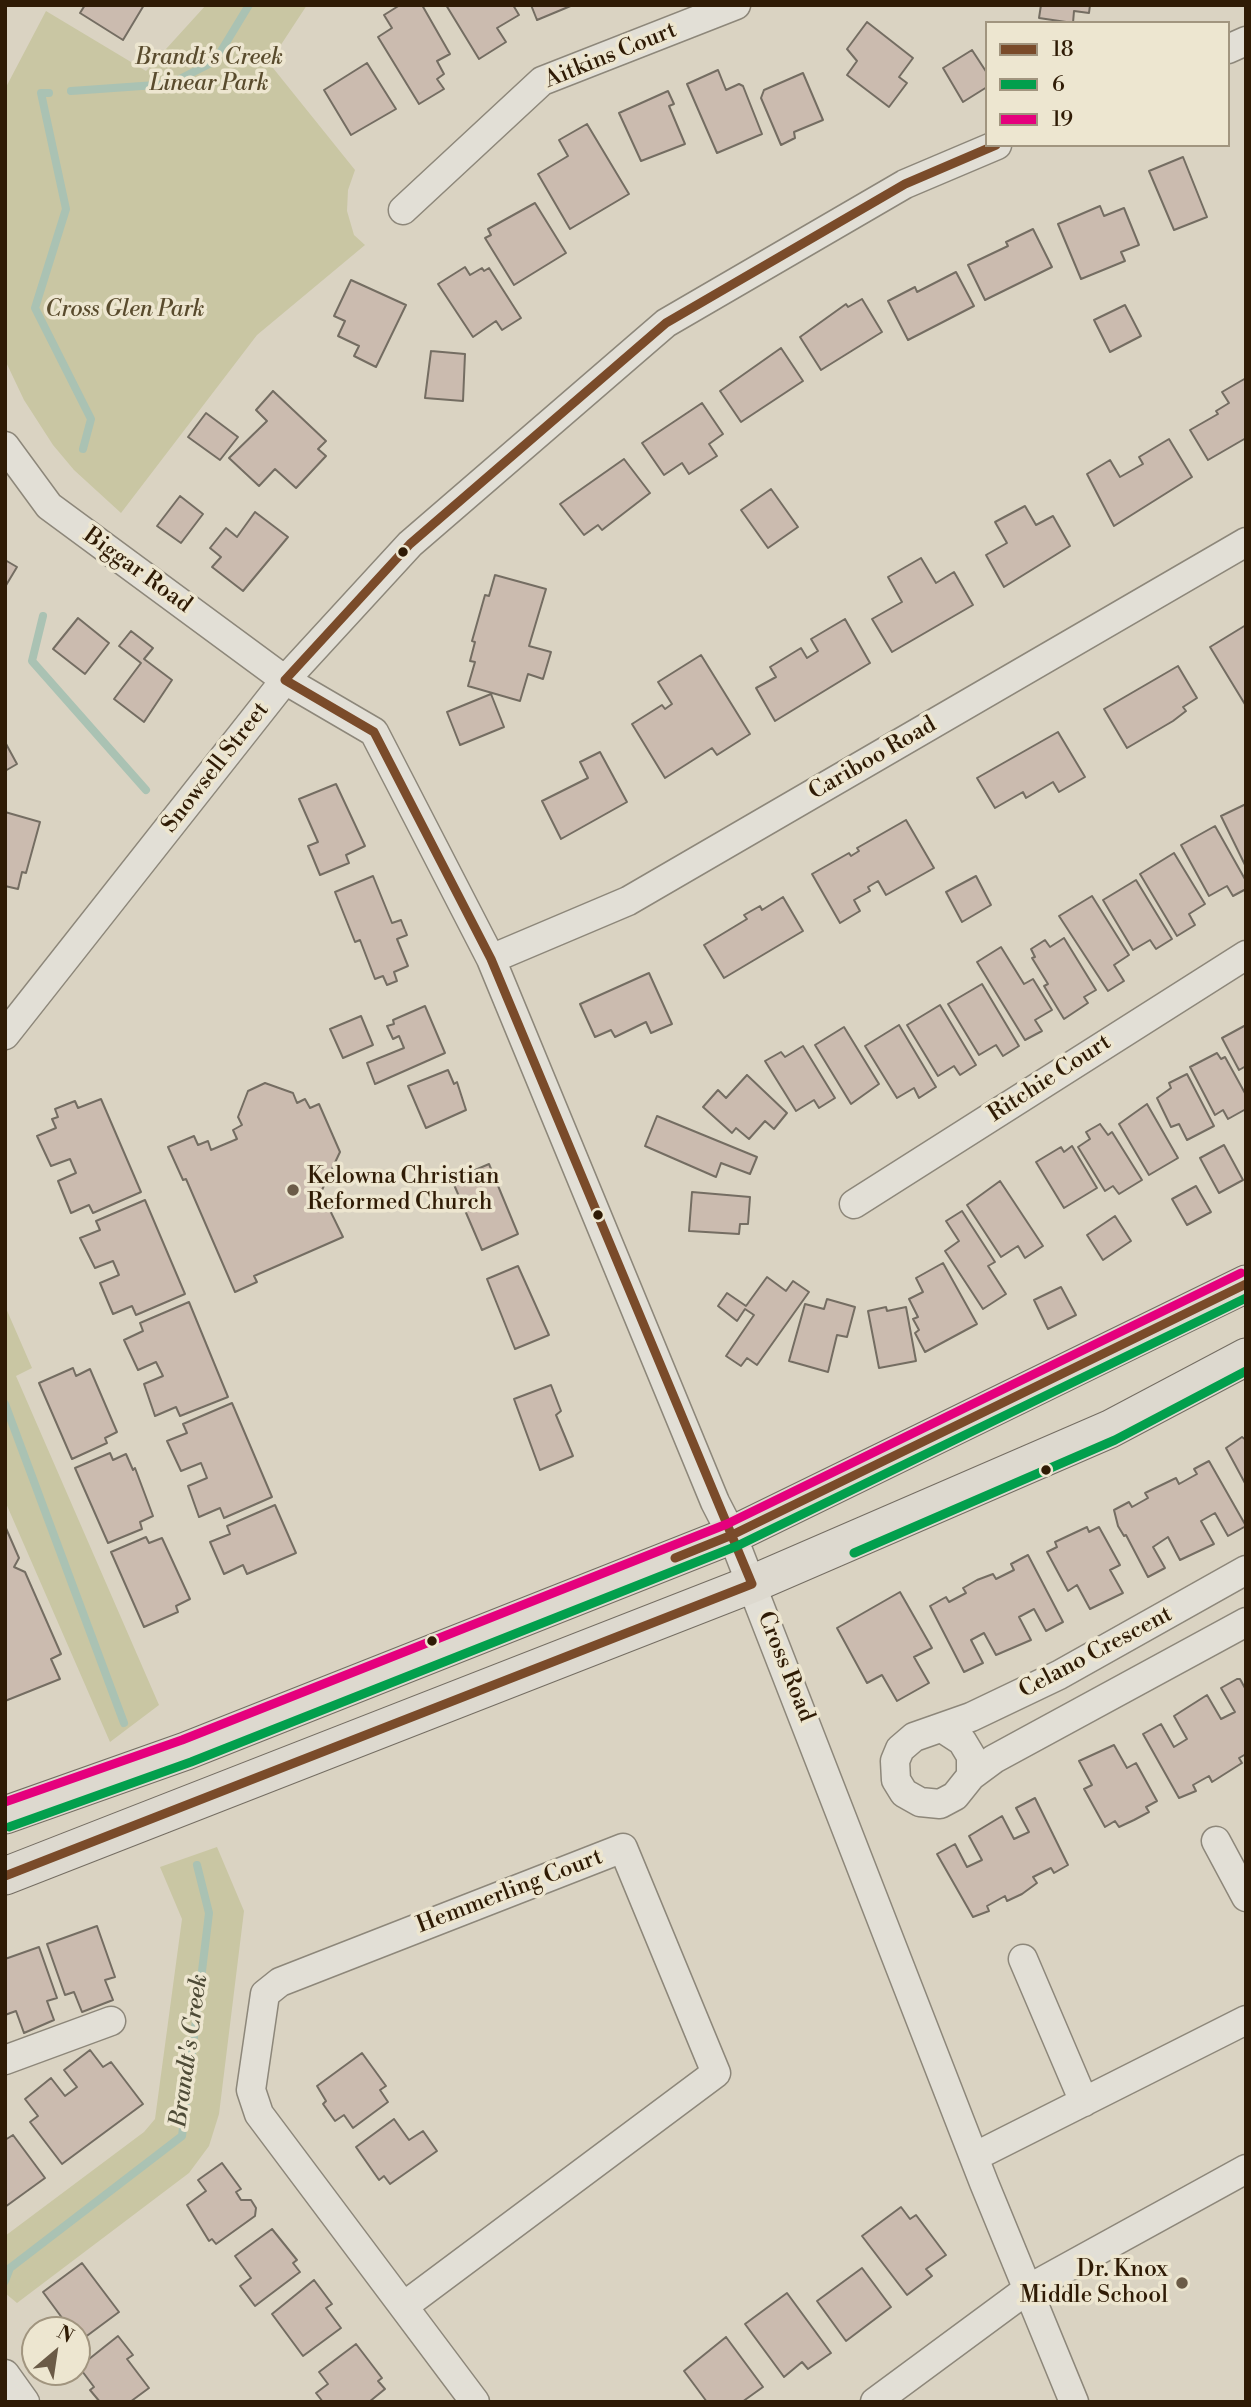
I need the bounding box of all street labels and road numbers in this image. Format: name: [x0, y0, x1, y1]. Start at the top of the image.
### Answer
street label: Aitkins Court: [541, 17, 681, 95]
street label: Biggar Road: [77, 522, 197, 620]
street label: Snowsell Street: [156, 697, 276, 839]
street label: Cariboo Road: [804, 711, 942, 807]
street label: Ritchie Court: [983, 1029, 1117, 1129]
street label: Celano Crescent: [1015, 1601, 1177, 1705]
street label: Cross Road: [750, 1608, 820, 1726]
street label: Hemmerling Court: [413, 1844, 607, 1940]

